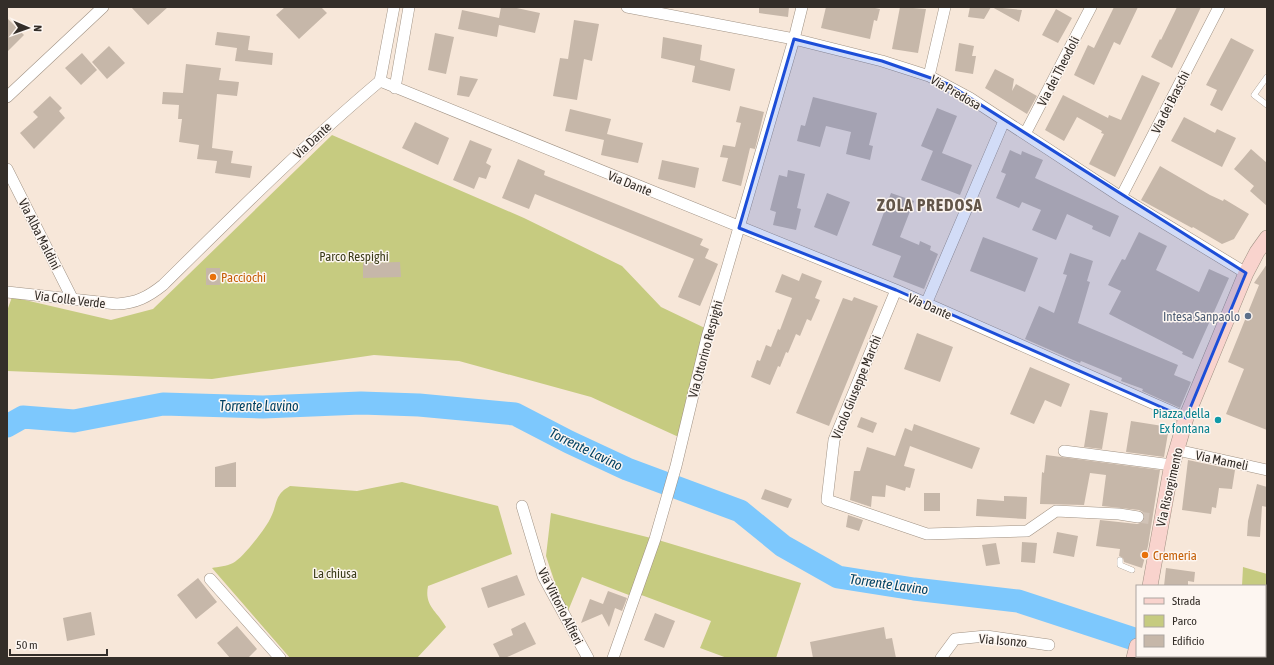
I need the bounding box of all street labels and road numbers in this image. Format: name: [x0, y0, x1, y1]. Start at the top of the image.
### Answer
street label: Via dei Theodoli: [1034, 34, 1082, 109]
street label: Via dei Braschi: [1148, 68, 1193, 136]
street label: Via Predosa: [928, 72, 984, 113]
street label: Via Dante: [290, 119, 334, 162]
street label: Via Dante: [606, 168, 654, 199]
street label: Via Alba Maldini: [15, 196, 64, 272]
street label: Via Colle Verde: [34, 288, 106, 311]
street label: Via Dante: [906, 290, 954, 323]
street label: Via Ottorino Respighi: [685, 299, 726, 400]
street label: Vicolo Giuseppe Marchi: [829, 333, 884, 441]
street label: Via Risorgimento: [1153, 446, 1186, 528]
street label: Via Mameli: [1194, 448, 1250, 473]
street label: Via Vittorio Alfieri: [535, 565, 586, 647]
street label: Via Isonzo: [978, 631, 1028, 650]

